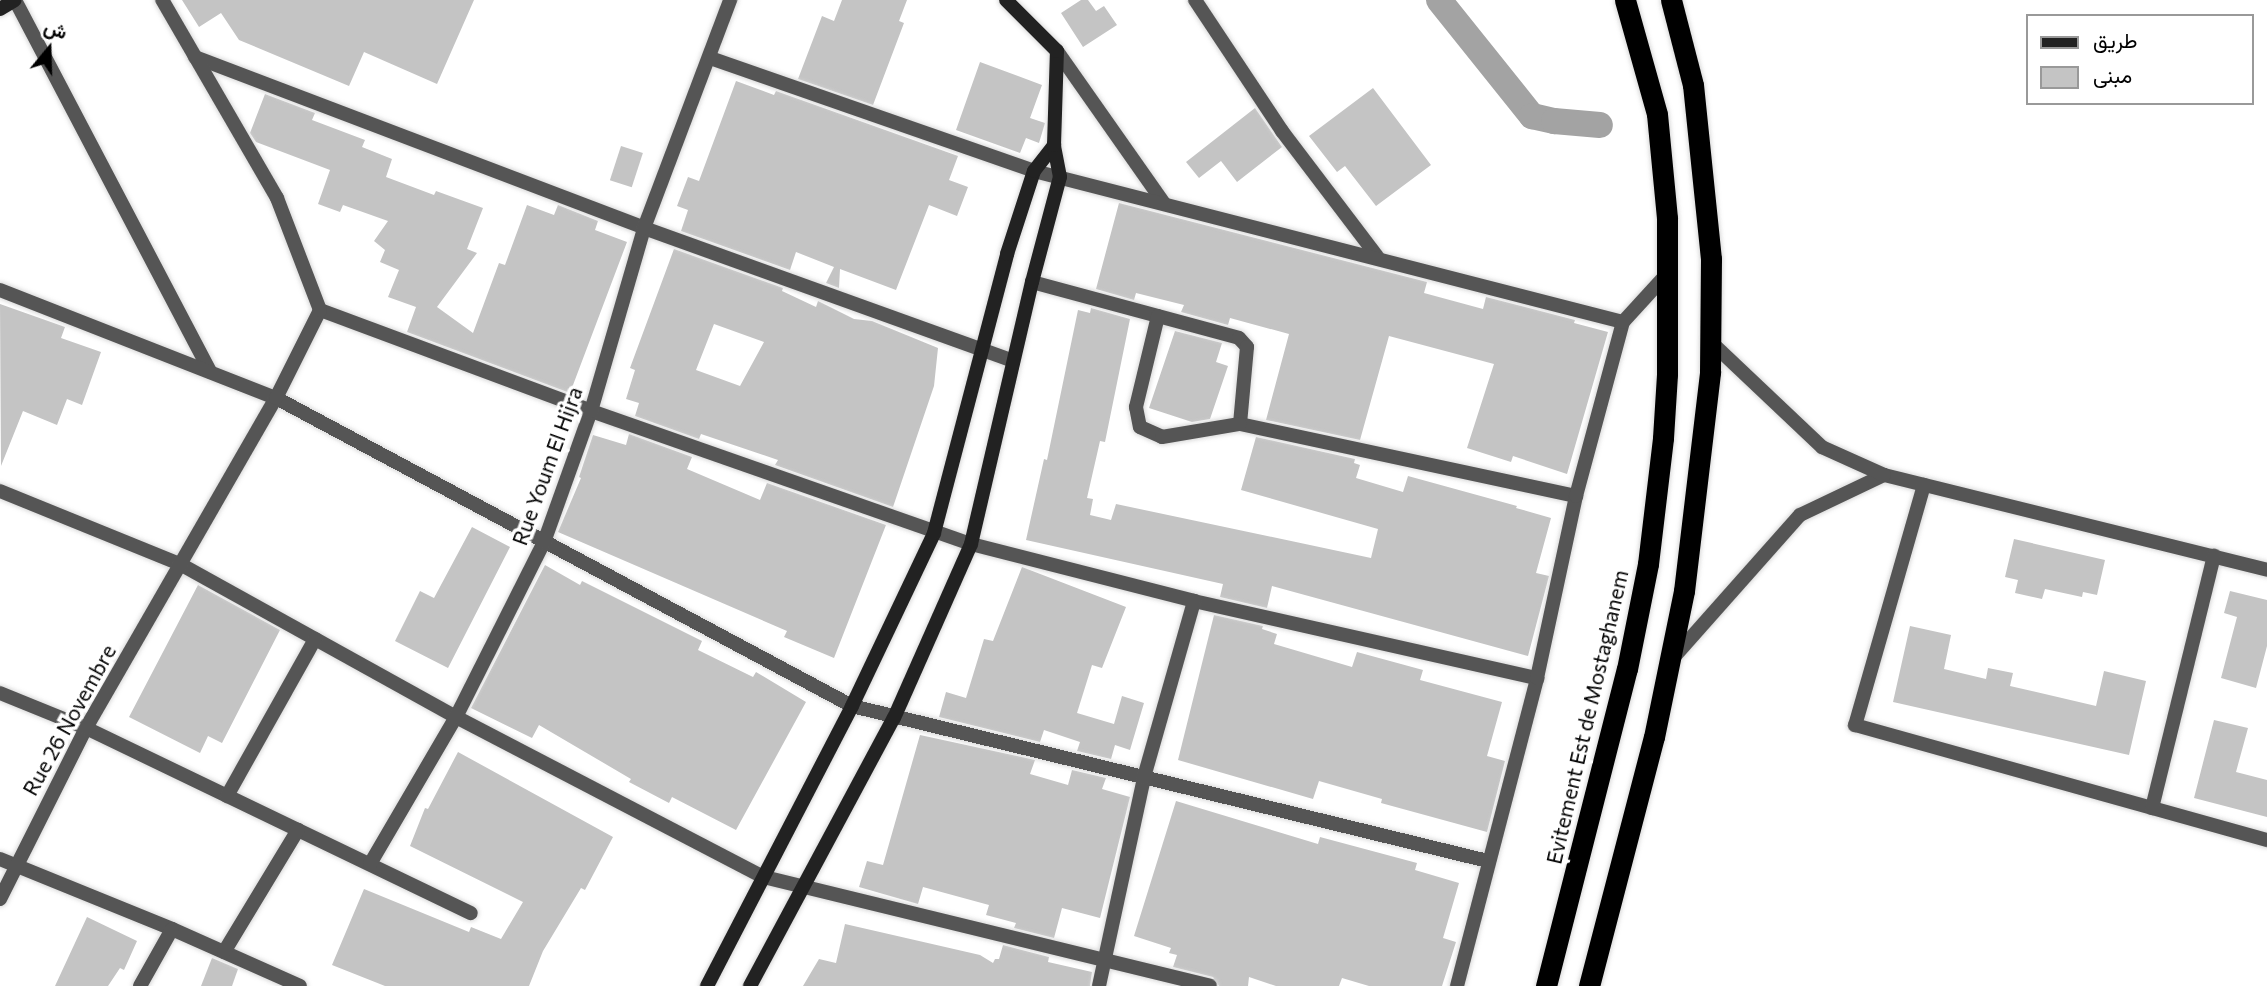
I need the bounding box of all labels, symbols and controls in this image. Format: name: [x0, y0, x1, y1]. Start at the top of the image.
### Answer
north arrow: [14, 14, 84, 84]
text: ش: [41, 14, 71, 43]
legend: [2025, 14, 2253, 105]
text: طريق: [2093, 27, 2138, 52]
text: مبنى: [2093, 62, 2132, 87]
street label: Rue Youm El Hijra: [507, 383, 587, 549]
street label: Evitement Est de Mostaghanem: [1541, 568, 1633, 866]
street label: Rue 26 Novembre: [17, 640, 121, 800]

